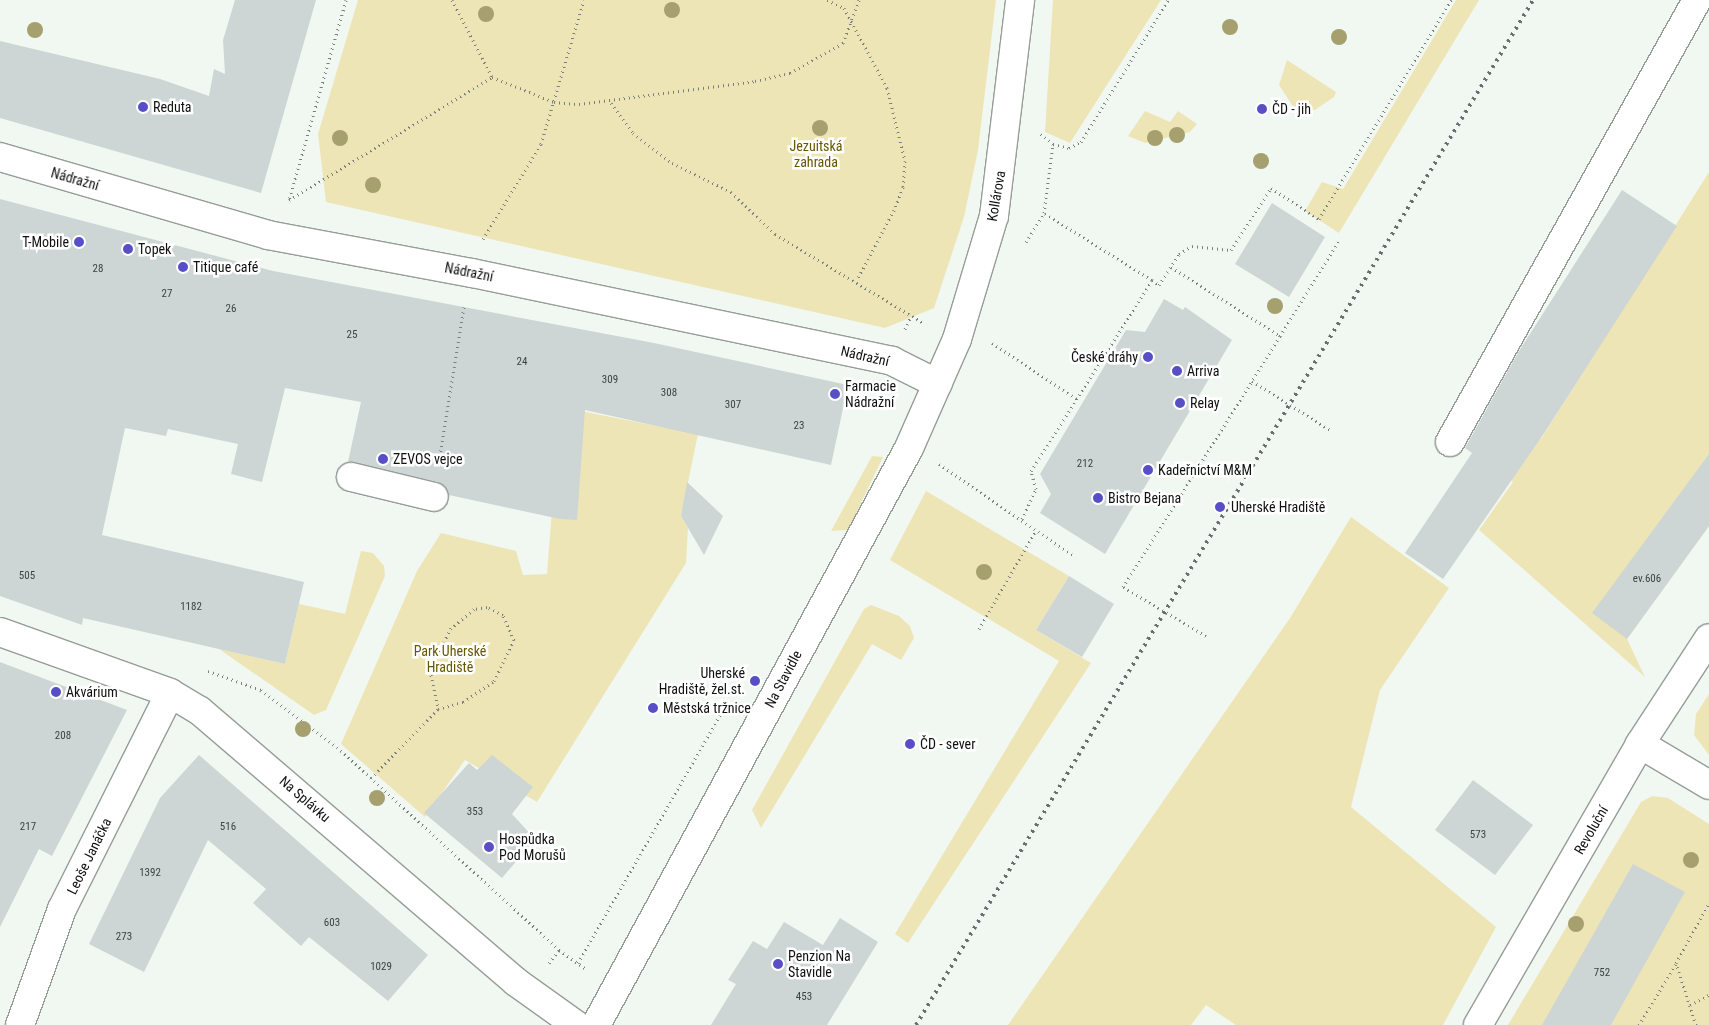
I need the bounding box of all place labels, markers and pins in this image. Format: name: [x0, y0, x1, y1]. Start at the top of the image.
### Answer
place label: Reduta: [153, 99, 192, 115]
marker: Reduta: [137, 101, 149, 113]
place label: ČD - jih: [1272, 101, 1311, 117]
marker: ČD - jih: [1256, 103, 1268, 115]
place label: T-Mobile: [22, 234, 69, 250]
marker: T-Mobile: [73, 236, 85, 248]
place label: Topek: [138, 241, 171, 257]
marker: Topek: [122, 243, 134, 255]
place label: Titique café: [193, 259, 258, 275]
marker: Titique café: [177, 261, 189, 273]
place label: České dráhy: [1071, 349, 1138, 365]
marker: České dráhy: [1142, 351, 1154, 363]
place label: Arriva: [1187, 363, 1219, 379]
marker: Arriva: [1171, 365, 1183, 377]
place label: Farmacie Nádražní: [845, 378, 896, 411]
marker: Farmacie Nádražní: [829, 388, 841, 400]
place label: Relay: [1190, 395, 1220, 411]
marker: Relay: [1174, 397, 1186, 409]
place label: ZEVOS vejce: [393, 451, 463, 467]
marker: ZEVOS vejce: [377, 453, 389, 465]
place label: Kadeřnictví M&M: [1158, 462, 1252, 478]
marker: Kadeřnictví M&M: [1142, 464, 1154, 476]
place label: Bistro Bejana: [1108, 490, 1181, 506]
marker: Bistro Bejana: [1092, 492, 1104, 504]
place label: Uherské Hradiště: [1231, 499, 1325, 515]
marker: Uherské Hradiště: [1213, 500, 1227, 514]
place label: Uherské Hradiště, žel.st.: [659, 665, 745, 698]
marker: Uherské Hradiště, žel.st.: [749, 675, 761, 687]
place label: Akvárium: [66, 684, 118, 700]
marker: Akvárium: [50, 686, 62, 698]
place label: Městská tržnice: [663, 700, 751, 716]
marker: Městská tržnice: [647, 702, 659, 714]
place label: ČD - sever: [920, 736, 975, 752]
marker: ČD - sever: [904, 738, 916, 750]
place label: Hospůdka Pod Morušů: [499, 831, 566, 864]
marker: Hospůdka Pod Morušů: [483, 841, 495, 853]
place label: Penzion Na Stavidle: [788, 948, 851, 980]
marker: Penzion Na Stavidle: [772, 958, 784, 970]

